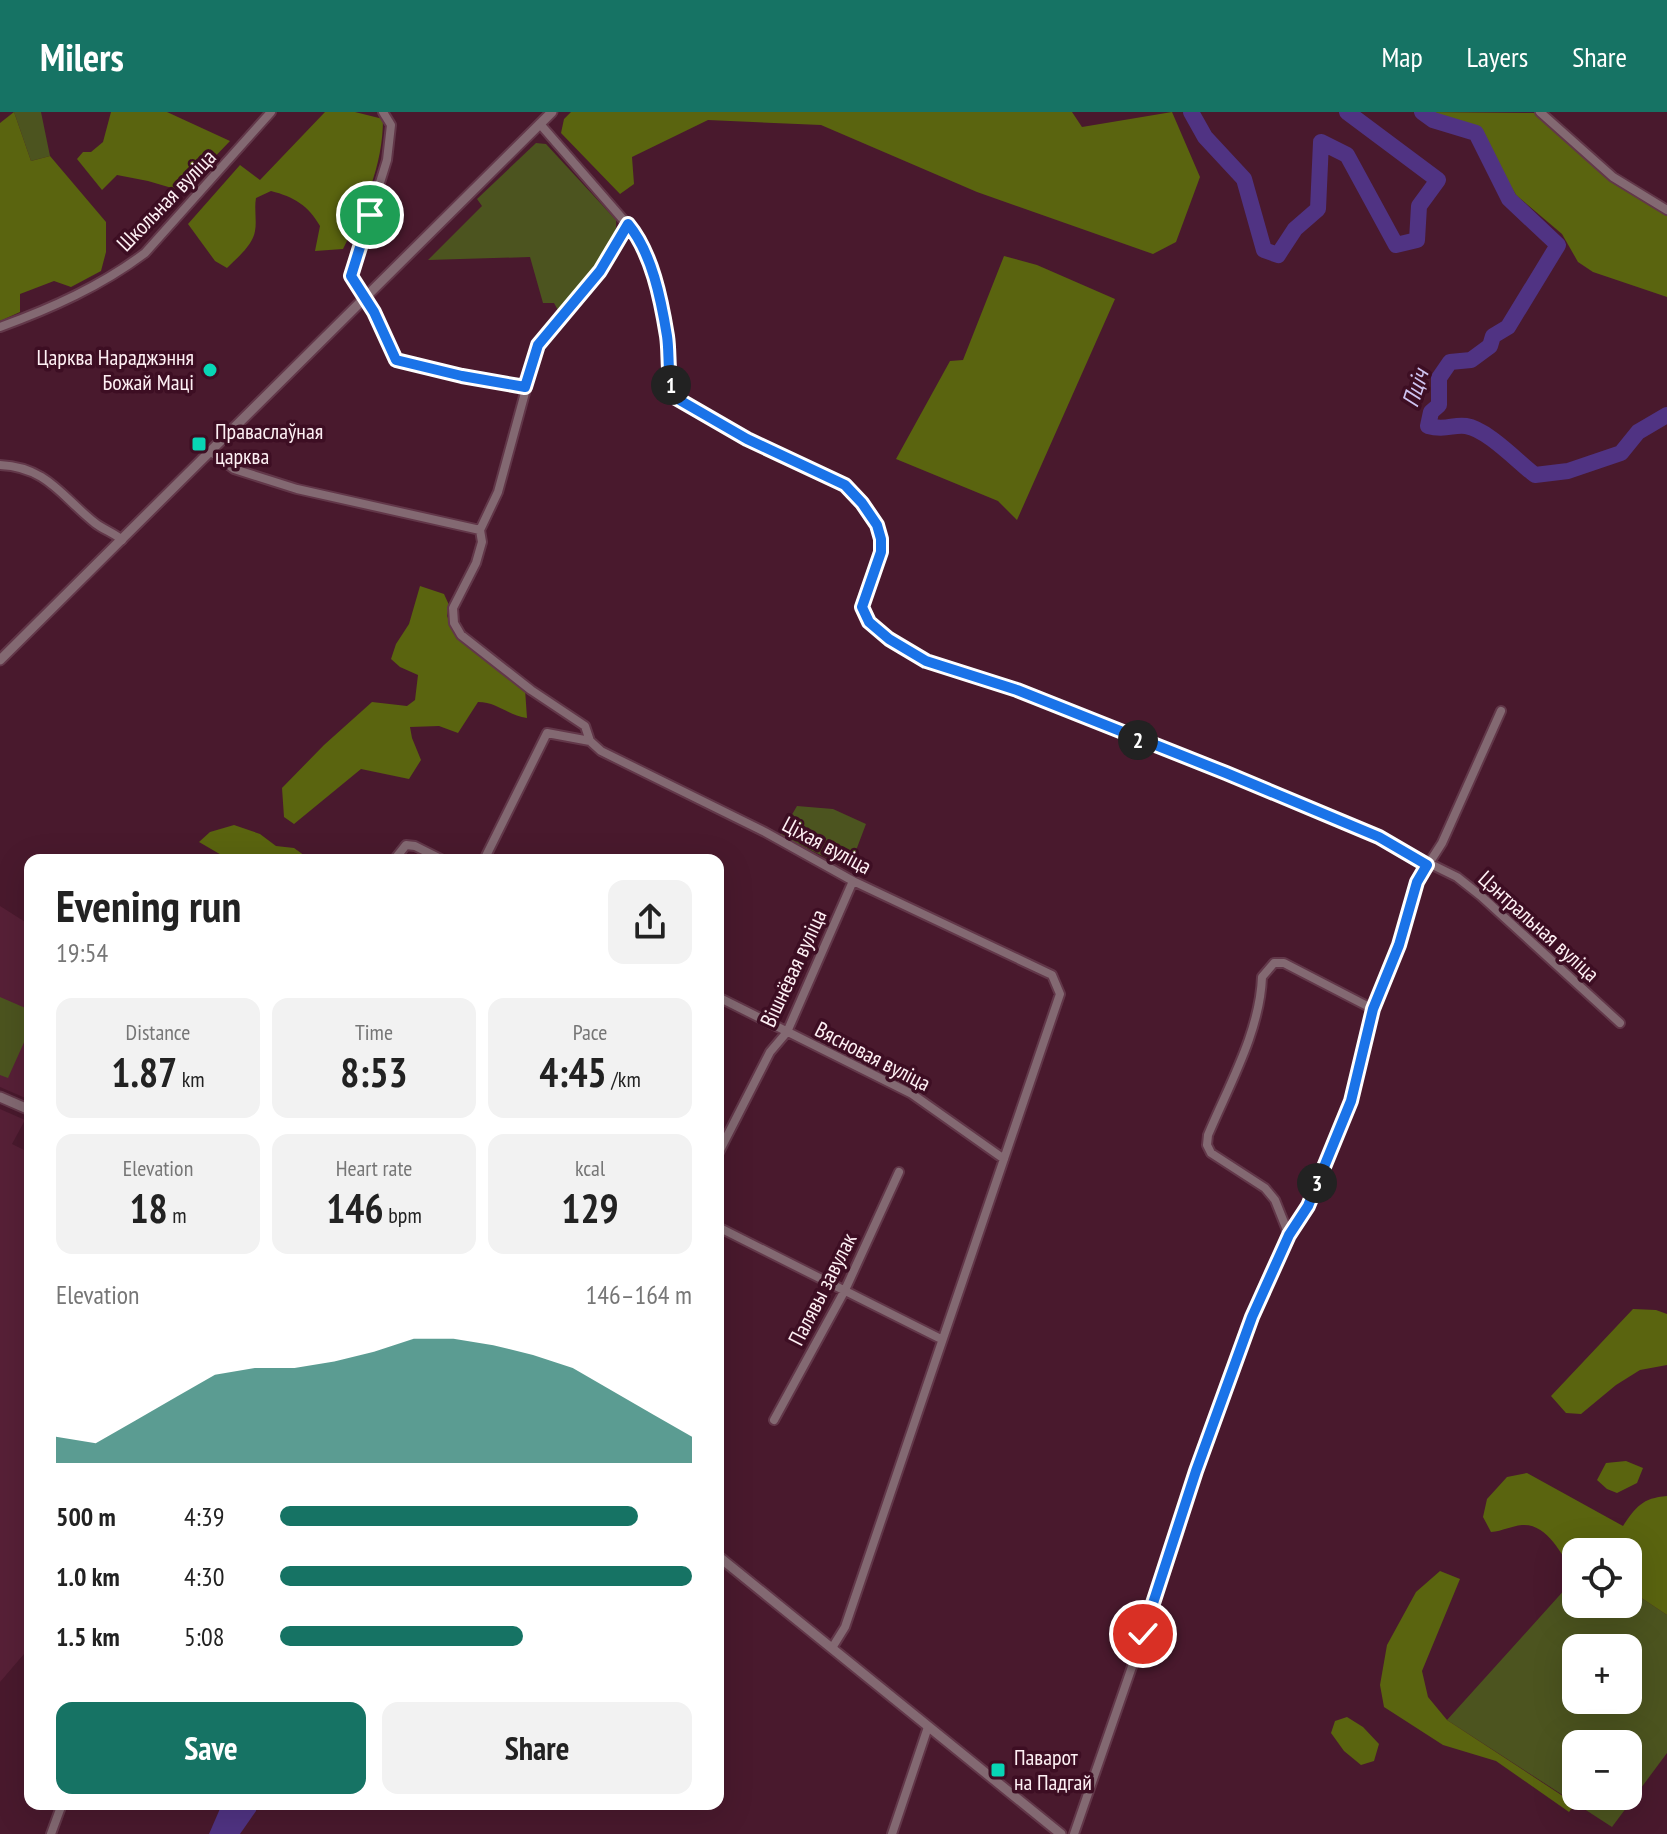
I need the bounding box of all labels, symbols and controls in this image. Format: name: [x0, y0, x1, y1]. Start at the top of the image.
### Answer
text: Milers: [40, 32, 124, 81]
text: Map: [1381, 38, 1423, 75]
text: Layers: [1467, 38, 1528, 75]
text: Share: [1572, 38, 1627, 75]
street label: Школьная вуліца: [110, 143, 222, 257]
pin: [336, 181, 404, 249]
icon: arrive: [348, 193, 392, 237]
place label: Царква Нараджэння Божай Маці: [36, 343, 194, 396]
marker: Царква Нараджэння Божай Маці: [201, 361, 219, 379]
water label: Пціч: [1394, 363, 1436, 411]
pin: 1: [651, 365, 691, 405]
text: 1: [666, 371, 676, 399]
place label: Праваслаўная царква: [215, 417, 323, 470]
marker: Праваслаўная царква: [190, 435, 208, 453]
pin: 2: [1118, 720, 1158, 760]
text: 2: [1133, 726, 1143, 754]
street label: Ціхая вуліца: [778, 810, 876, 880]
street label: Цэнтральная вуліца: [1473, 864, 1605, 988]
text: Evening run: [56, 877, 241, 934]
button: share: [608, 880, 692, 964]
street label: Вішнёвая вуліца: [754, 905, 832, 1031]
text: 19:54: [56, 936, 108, 969]
street label: Вясновая вуліца: [811, 1015, 935, 1097]
text: Distance: [126, 1018, 190, 1046]
text: Time: [355, 1018, 393, 1046]
text: Pace: [573, 1018, 607, 1046]
text: 1.87: [111, 1046, 177, 1098]
text: 8:53: [340, 1046, 408, 1098]
text: 4:45: [539, 1046, 607, 1098]
text: km: [177, 1065, 205, 1093]
text: /km: [607, 1065, 641, 1093]
text: Elevation: [123, 1154, 193, 1182]
text: Heart rate: [336, 1154, 412, 1182]
text: kcal: [575, 1154, 605, 1182]
pin: 3: [1297, 1163, 1337, 1203]
text: 3: [1312, 1169, 1322, 1197]
text: 18: [129, 1182, 168, 1234]
text: 146: [326, 1182, 384, 1234]
text: 129: [561, 1182, 619, 1234]
text: m: [168, 1201, 187, 1229]
text: bpm: [384, 1201, 422, 1229]
street label: Палявы завулак: [782, 1227, 863, 1350]
text: Elevation: [56, 1278, 139, 1311]
text: 146–164 m: [586, 1278, 692, 1311]
text: 500 m: [56, 1500, 116, 1533]
text: 4:39: [184, 1500, 224, 1533]
map controls: [1562, 1538, 1642, 1810]
button: locate: [1562, 1538, 1642, 1618]
text: 1.0 km: [56, 1560, 120, 1593]
text: 4:30: [184, 1560, 224, 1593]
pin: [1109, 1600, 1177, 1668]
icon: check: [1121, 1612, 1165, 1656]
text: 1.5 km: [56, 1620, 120, 1653]
text: 5:08: [184, 1620, 224, 1653]
button: +: [1562, 1634, 1642, 1714]
button: Save: [56, 1702, 366, 1794]
button: Share: [382, 1702, 692, 1794]
button: −: [1562, 1730, 1642, 1810]
place label: Паварот на Падгай: [1014, 1743, 1092, 1796]
marker: Паварот на Падгай: [989, 1761, 1007, 1779]

